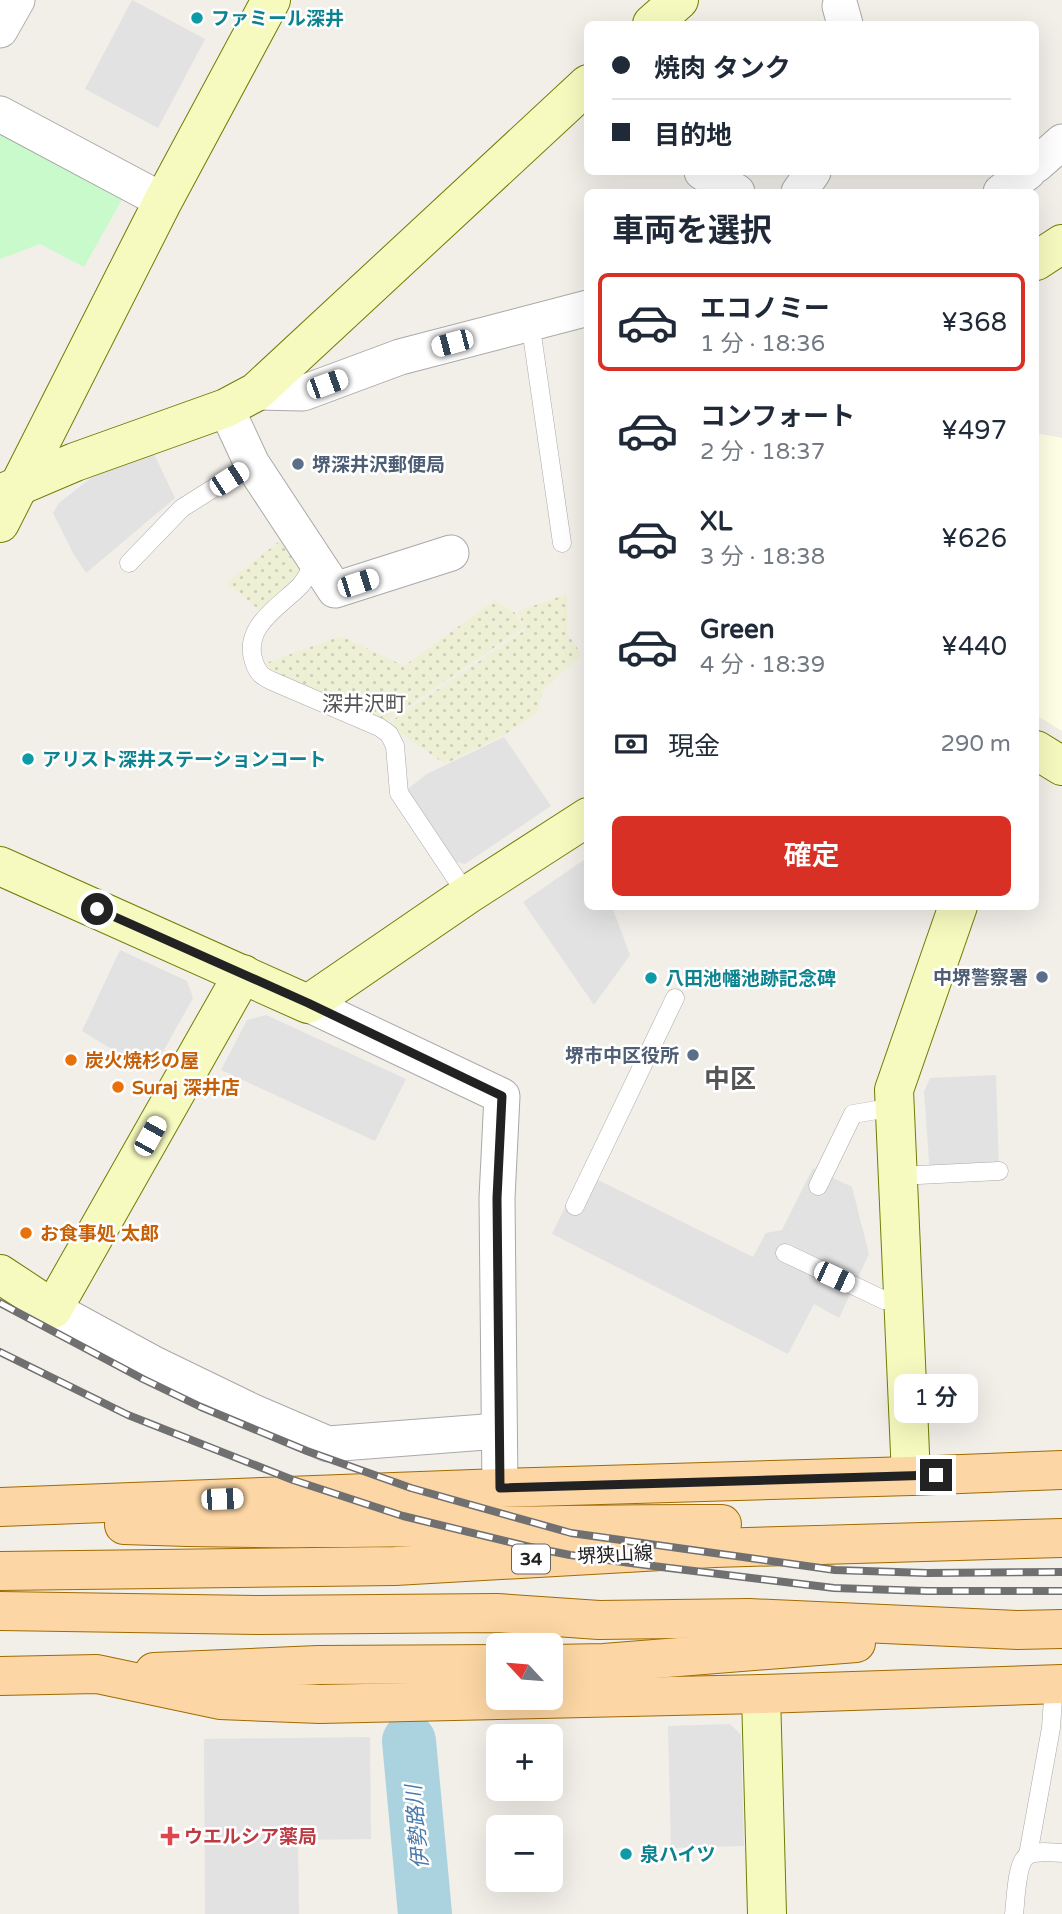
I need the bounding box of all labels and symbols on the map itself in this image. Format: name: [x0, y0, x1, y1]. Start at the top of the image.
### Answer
place label: ファミール深井: [211, 8, 344, 30]
marker: ファミール深井: [189, 10, 205, 26]
car: [429, 327, 476, 359]
car: [304, 367, 351, 401]
place label: 堺深井沢郵便局: [312, 454, 445, 476]
marker: 堺深井沢郵便局: [290, 456, 306, 472]
car: [206, 459, 253, 499]
car: [335, 567, 382, 599]
district label: 深井沢町: [322, 692, 406, 717]
place label: アリスト深井ステーションコート: [42, 749, 327, 771]
marker: アリスト深井ステーションコート: [20, 751, 36, 767]
route start: [81, 893, 113, 925]
place label: 中堺警察署: [933, 967, 1028, 989]
place label: 八田池幡池跡記念碑: [665, 968, 836, 990]
marker: 中堺警察署: [1034, 969, 1050, 985]
marker: 八田池幡池跡記念碑: [643, 970, 659, 986]
place label: 堺市中区役所: [565, 1045, 679, 1067]
marker: 堺市中区役所: [685, 1047, 701, 1063]
place label: 炭火焼杉の屋: [85, 1050, 199, 1072]
marker: 炭火焼杉の屋: [63, 1052, 79, 1068]
district label: 中区: [704, 1064, 756, 1095]
place label: Suraj 深井店: [132, 1077, 240, 1100]
marker: Suraj 深井店: [110, 1079, 126, 1095]
car: [131, 1113, 170, 1159]
place label: お食事処 太郎: [40, 1223, 159, 1245]
marker: お食事処 太郎: [18, 1225, 34, 1241]
car: [811, 1259, 858, 1295]
callout: 1 分: [894, 1374, 978, 1422]
route end: [920, 1459, 952, 1491]
car: [201, 1488, 244, 1510]
street label: 堺狭山線: [577, 1542, 654, 1568]
road number: 34: [512, 1544, 550, 1574]
north arrow: [486, 1633, 564, 1710]
water label: 伊勢路川: [401, 1782, 434, 1870]
place label: ウエルシア薬局: [184, 1826, 317, 1848]
marker: ウエルシア薬局: [162, 1828, 178, 1844]
place label: 泉ハイツ: [640, 1844, 716, 1866]
marker: 泉ハイツ: [618, 1846, 634, 1862]

